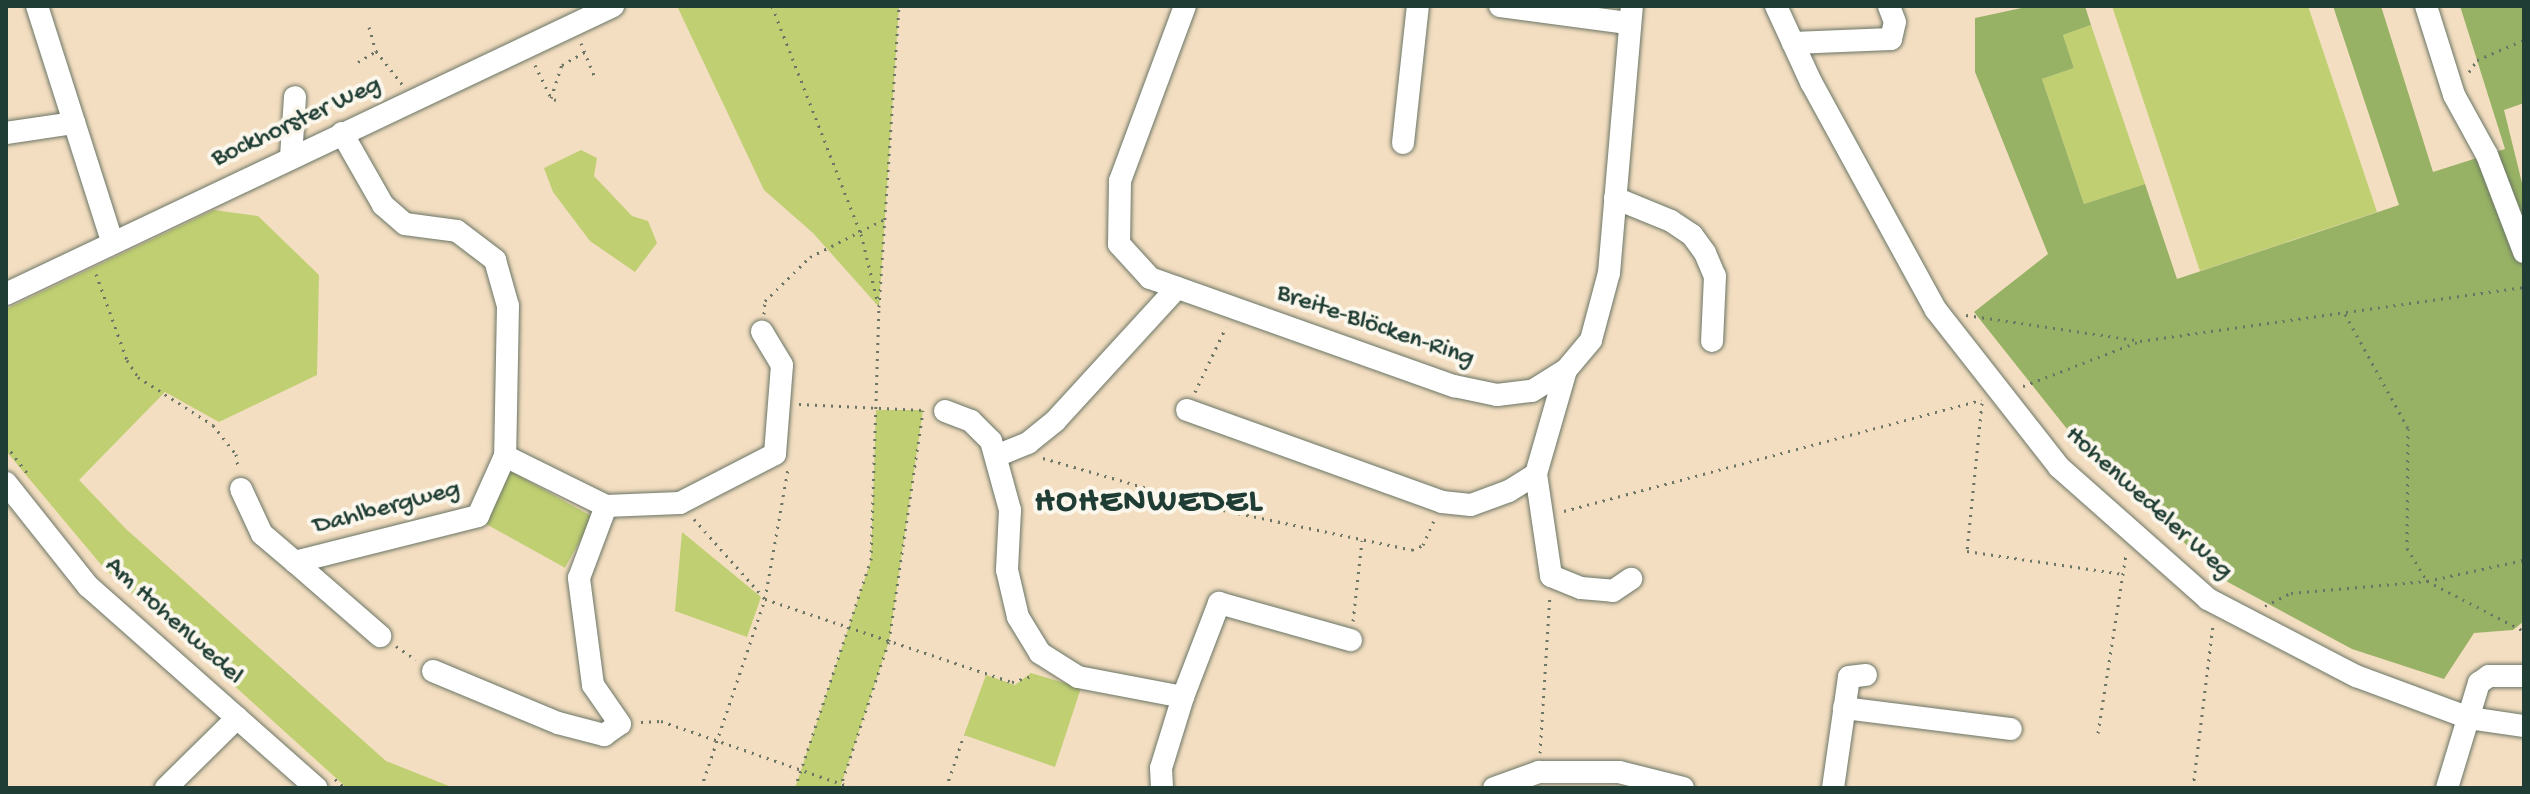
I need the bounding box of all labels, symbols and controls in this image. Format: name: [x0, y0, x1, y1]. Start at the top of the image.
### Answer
street label: Bockhorster Weg: [207, 70, 387, 176]
street label: Breite-Blöcken-Ring: [1272, 279, 1478, 375]
street label: Hohenwedeler Weg: [2058, 420, 2238, 588]
street label: Dahlbergweg: [310, 474, 464, 544]
district label: HOHENWEDEL: [1035, 484, 1263, 524]
street label: Am Hohenwedel: [97, 552, 249, 692]

